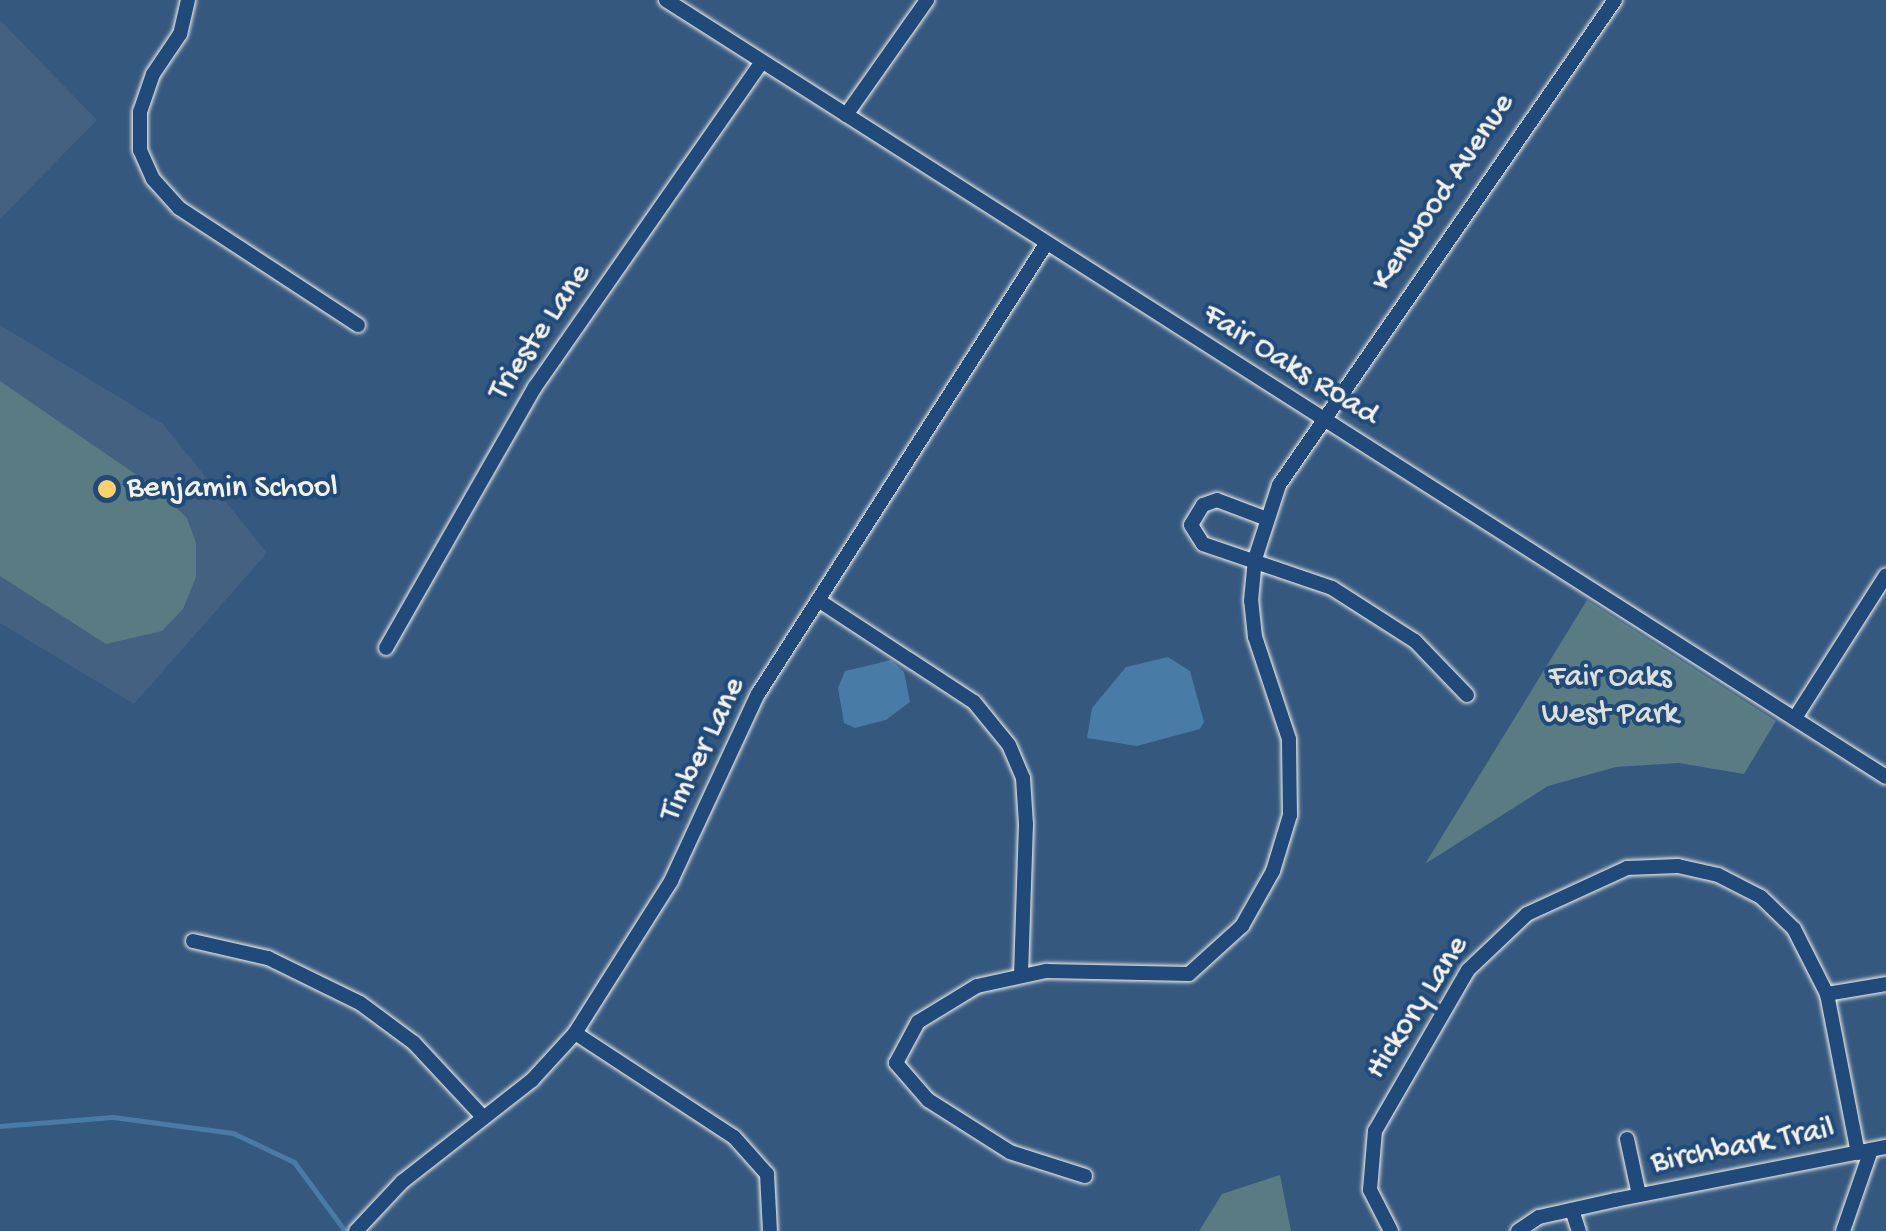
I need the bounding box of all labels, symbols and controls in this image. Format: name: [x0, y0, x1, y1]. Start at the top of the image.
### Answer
street label: Kenwood Avenue: [1364, 87, 1524, 299]
street label: Trieste Lane: [481, 257, 601, 409]
street label: Fair Oaks Road: [1195, 297, 1385, 435]
place label: Benjamin School: [127, 470, 338, 508]
marker: Benjamin School: [96, 478, 118, 500]
park label: Fair Oaks West Park: [1541, 660, 1679, 735]
street label: Timber Lane: [653, 672, 755, 828]
street label: Hickory Lane: [1358, 929, 1478, 1087]
street label: Birchbark Trail: [1648, 1110, 1838, 1184]

